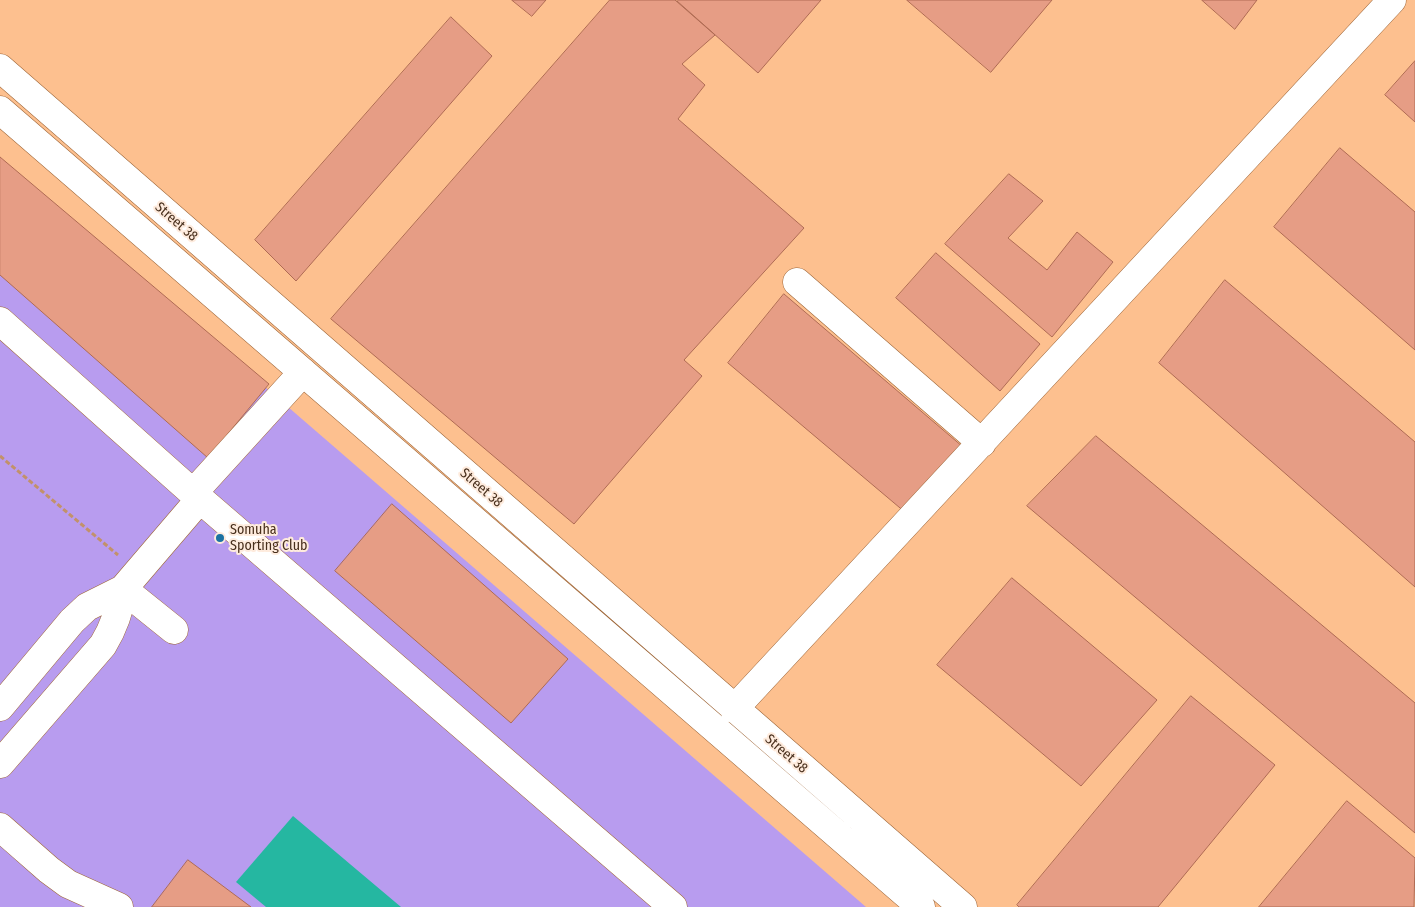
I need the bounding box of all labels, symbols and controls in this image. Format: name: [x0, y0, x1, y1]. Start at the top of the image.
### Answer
street label: Street 38: [151, 199, 201, 245]
street label: Street 38: [456, 465, 506, 511]
place label: Somuha Sporting Club: [230, 522, 307, 554]
marker: Somuha Sporting Club: [214, 532, 226, 544]
street label: Street 38: [761, 731, 811, 777]

